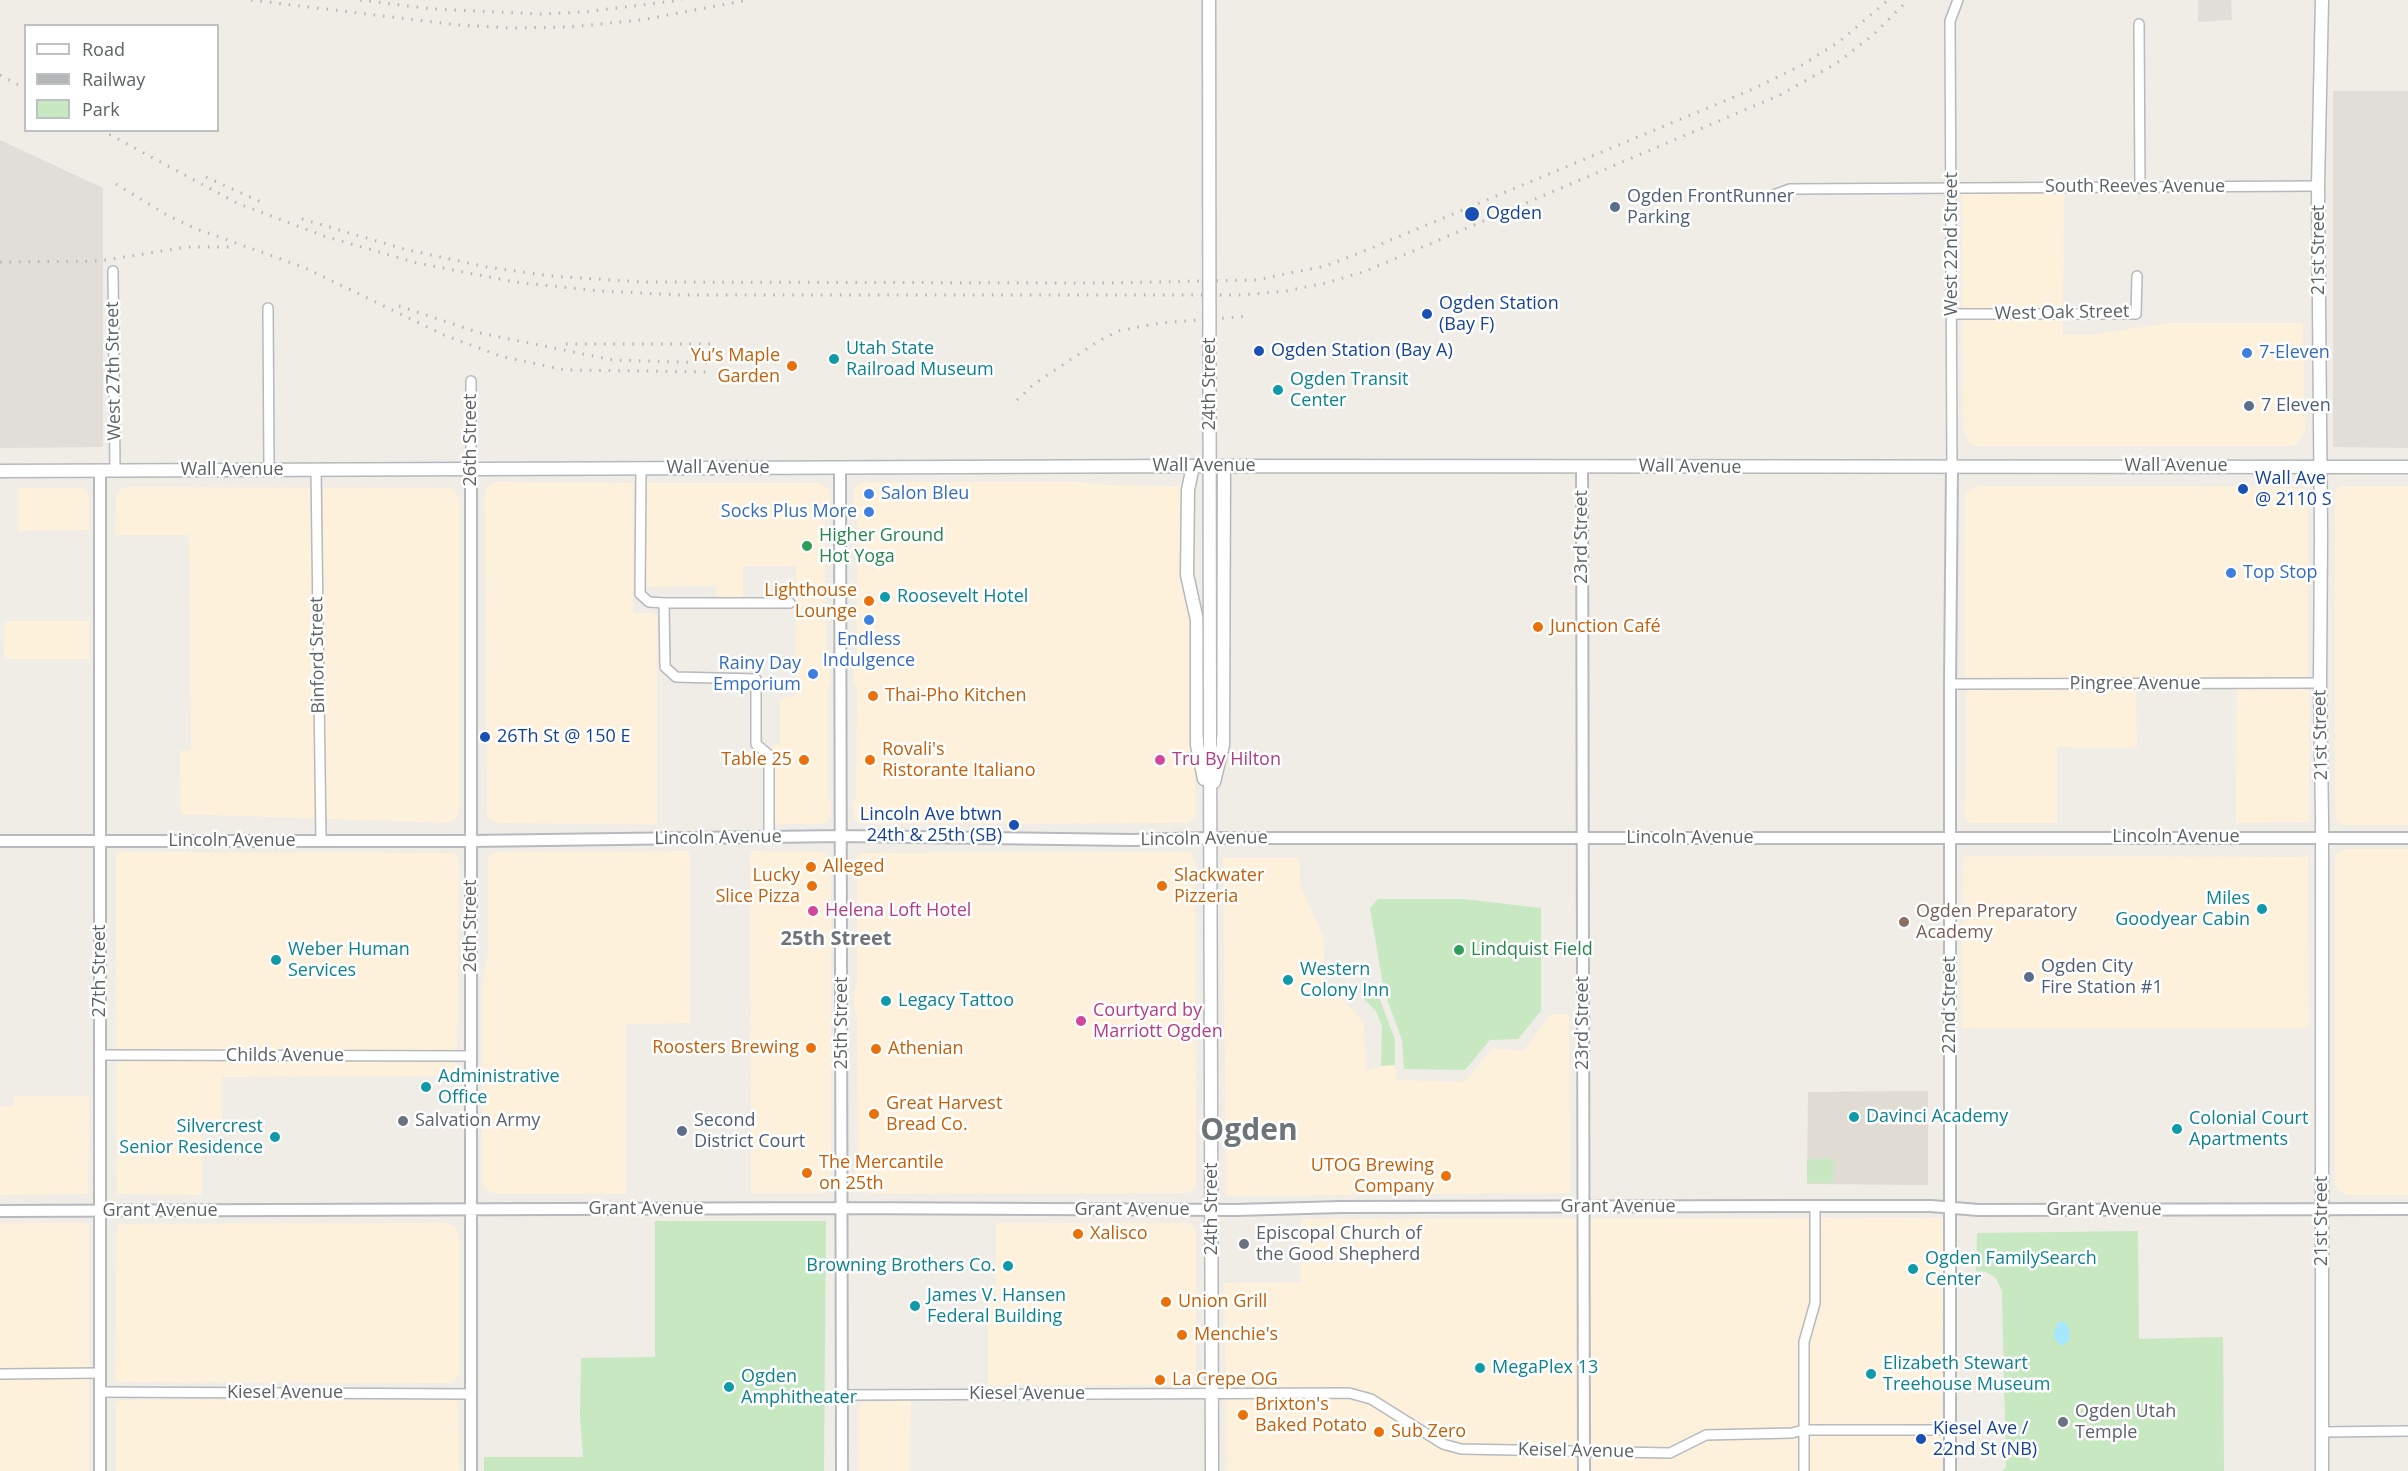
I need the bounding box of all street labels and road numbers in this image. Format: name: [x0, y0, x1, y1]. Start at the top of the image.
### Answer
street label: West 22nd Street: [1941, 172, 1963, 316]
street label: South Reeves Avenue: [2045, 176, 2225, 198]
street label: 21st Street: [2308, 205, 2330, 295]
street label: West 27th Street: [102, 301, 126, 441]
street label: West Oak Street: [1994, 301, 2130, 325]
street label: 24th Street: [1199, 338, 1221, 430]
street label: 26th Street: [460, 394, 482, 486]
street label: Wall Avenue: [1152, 455, 1256, 477]
street label: Wall Avenue: [1638, 455, 1742, 479]
street label: Wall Avenue: [2124, 455, 2228, 477]
street label: Wall Avenue: [666, 457, 770, 479]
street label: Wall Avenue: [180, 459, 284, 481]
street label: 23rd Street: [1571, 490, 1593, 584]
street label: Binford Street: [306, 596, 330, 714]
street label: Pingree Avenue: [2069, 673, 2201, 695]
street label: 21st Street: [2309, 690, 2333, 780]
street label: Lincoln Avenue: [654, 826, 782, 850]
street label: Lincoln Avenue: [2112, 826, 2240, 848]
street label: Lincoln Avenue: [1140, 827, 1268, 851]
street label: Lincoln Avenue: [1626, 827, 1754, 849]
street label: Lincoln Avenue: [168, 830, 296, 852]
street label: 26th Street: [460, 880, 482, 972]
street label: 27th Street: [89, 925, 111, 1017]
street label: 22nd Street: [1939, 956, 1961, 1054]
street label: 23rd Street: [1572, 976, 1594, 1070]
street label: 25th Street: [831, 977, 853, 1069]
street label: Childs Avenue: [226, 1045, 344, 1067]
street label: 24th Street: [1201, 1163, 1223, 1255]
street label: 21st Street: [2311, 1176, 2333, 1266]
street label: Grant Avenue: [1560, 1196, 1676, 1218]
street label: Grant Avenue: [588, 1198, 704, 1220]
street label: Grant Avenue: [1074, 1199, 1190, 1221]
street label: Grant Avenue: [2046, 1199, 2162, 1221]
street label: Grant Avenue: [102, 1200, 218, 1222]
street label: Kiesel Avenue: [227, 1382, 343, 1404]
street label: Kiesel Avenue: [969, 1383, 1085, 1405]
street label: Keisel Avenue: [1518, 1439, 1634, 1463]

